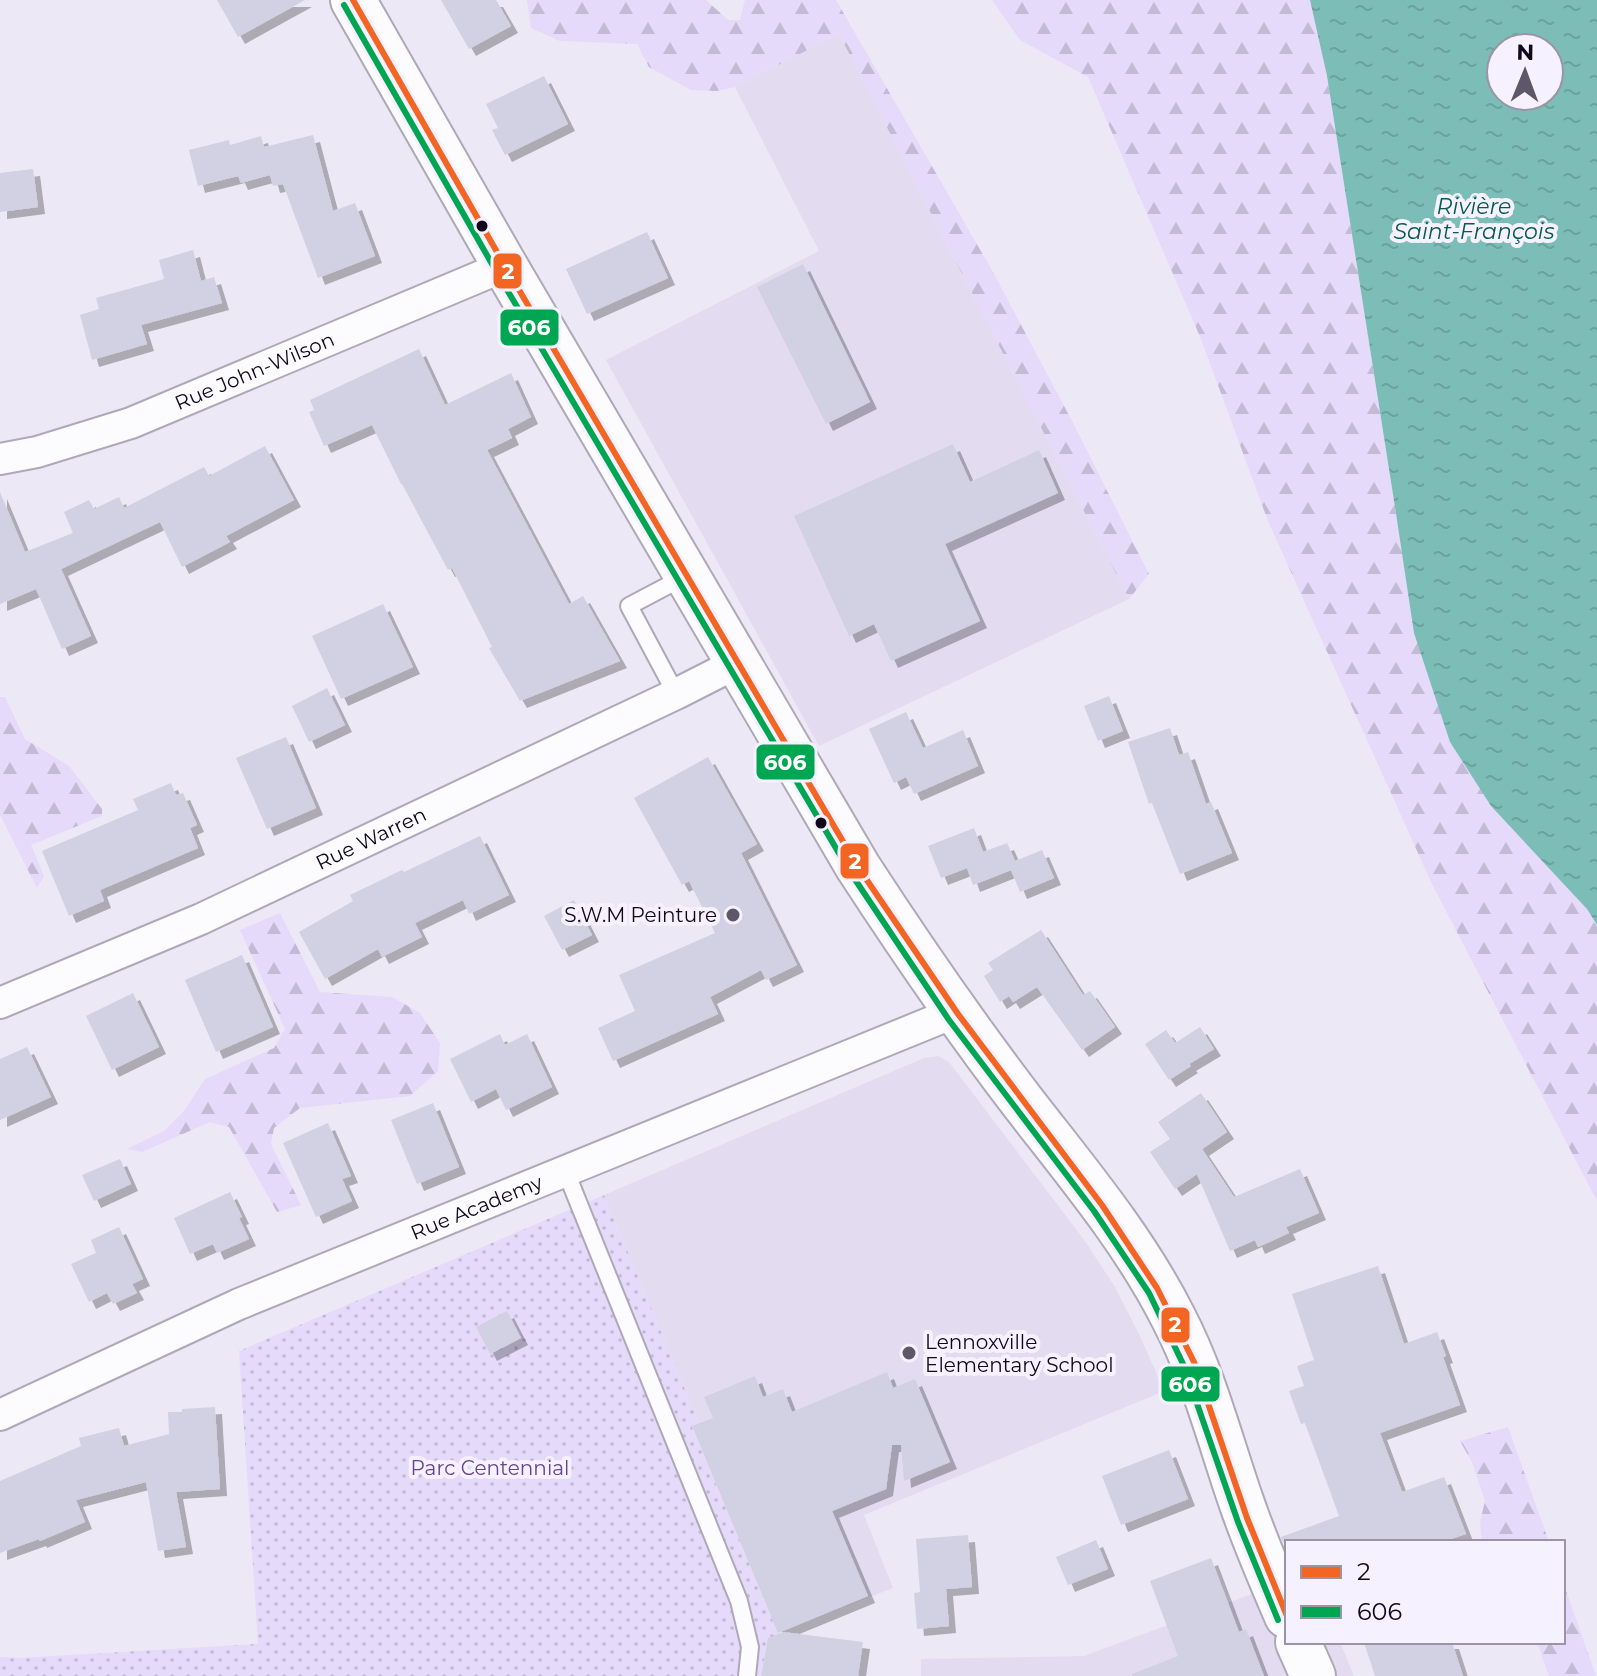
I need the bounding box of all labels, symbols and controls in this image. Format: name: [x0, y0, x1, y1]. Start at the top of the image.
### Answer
north arrow: [1485, 32, 1565, 112]
text: N: [1516, 39, 1534, 66]
water label: Rivière Saint-François: [1393, 193, 1555, 245]
unlabelled marker: [474, 218, 490, 234]
line badge: 2: [492, 252, 523, 290]
text: 2: [502, 258, 515, 285]
line badge: 606: [499, 308, 560, 347]
text: 606: [508, 314, 550, 341]
street label: Rue John-Wilson: [171, 327, 338, 415]
line badge: 606: [755, 743, 816, 781]
text: 606: [764, 749, 806, 776]
street label: Rue Warren: [312, 802, 430, 875]
unlabelled marker: [813, 815, 829, 831]
line badge: 2: [839, 842, 870, 880]
text: 2: [849, 848, 862, 875]
place label: S.W.M Peinture: [564, 903, 717, 927]
marker: S.W.M Peinture: [724, 906, 742, 924]
street label: Rue Academy: [407, 1170, 546, 1245]
line badge: 2: [1160, 1306, 1191, 1344]
text: 2: [1169, 1311, 1182, 1338]
place label: Lennoxville Elementary School: [925, 1330, 1114, 1377]
marker: Lennoxville Elementary School: [900, 1344, 918, 1362]
line badge: 606: [1160, 1365, 1221, 1403]
text: 606: [1169, 1371, 1211, 1398]
park label: Parc Centennial: [411, 1456, 569, 1480]
legend: [1285, 1540, 1565, 1644]
text: 2: [1357, 1557, 1371, 1586]
text: 606: [1357, 1597, 1402, 1626]

